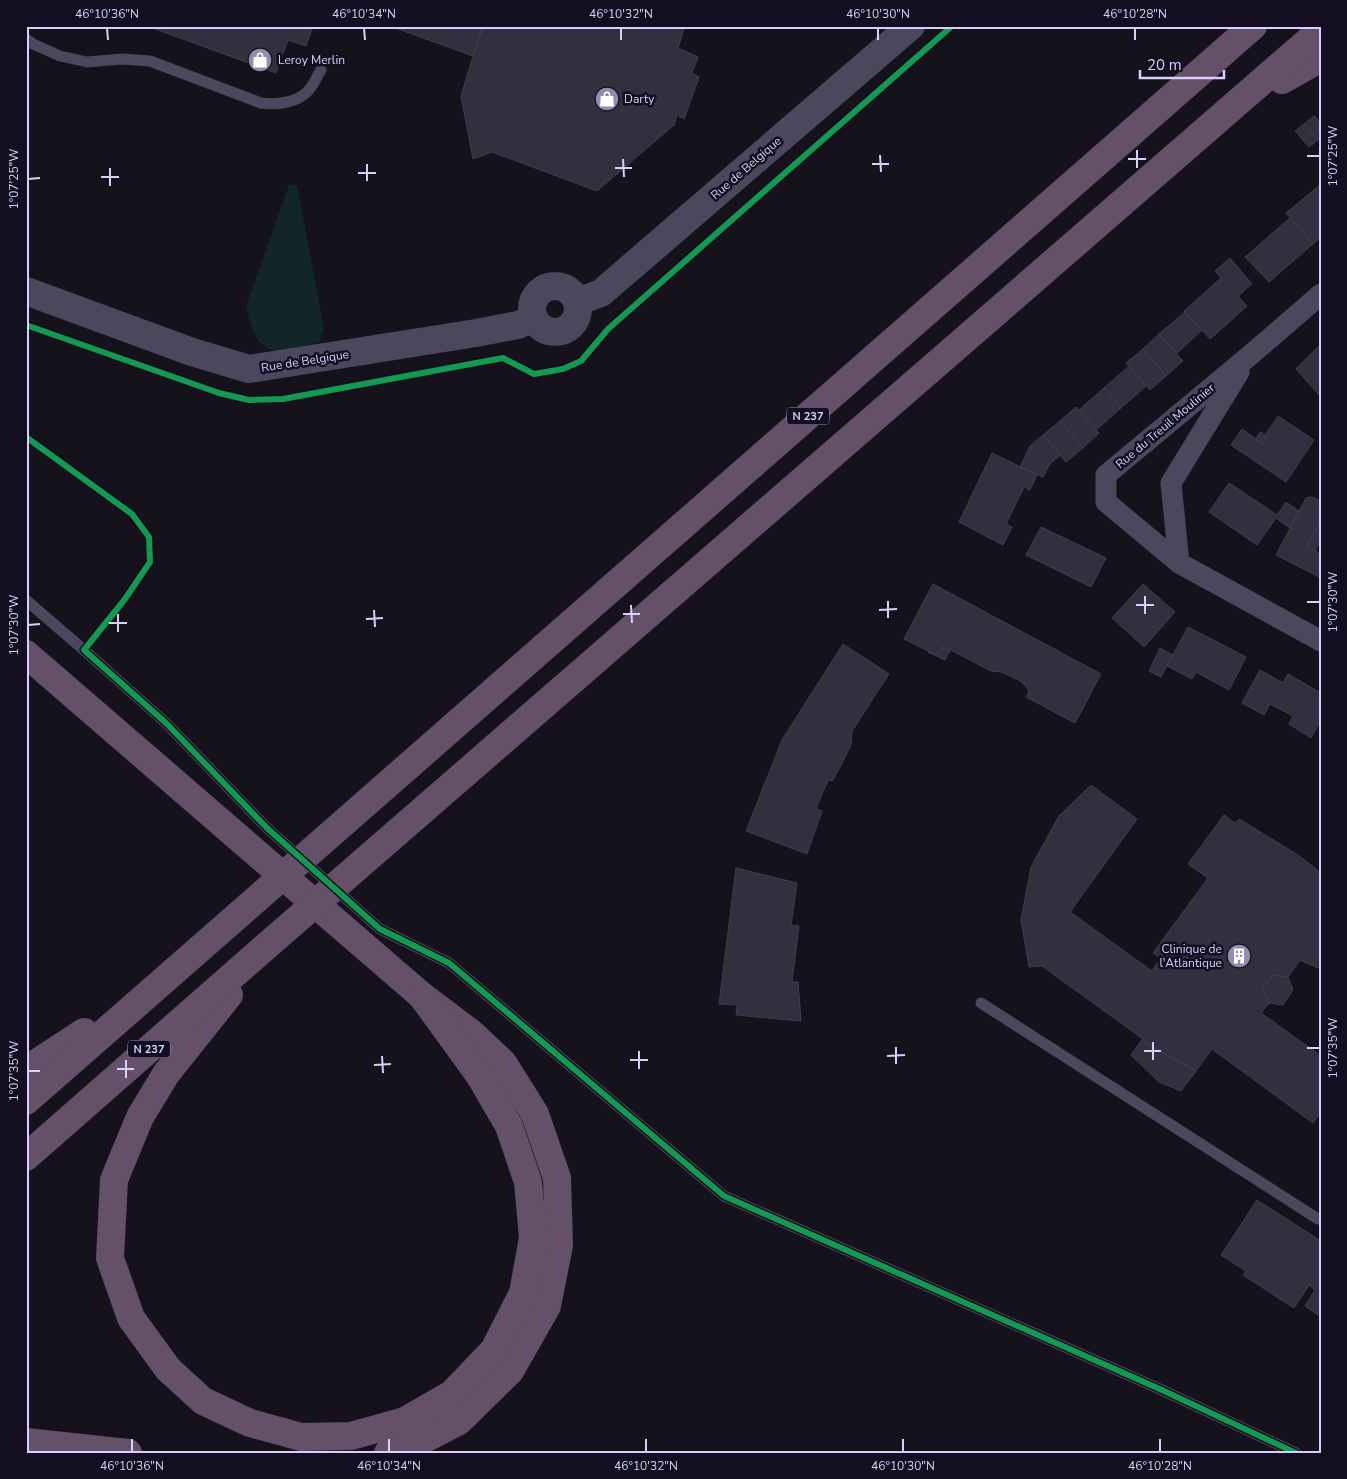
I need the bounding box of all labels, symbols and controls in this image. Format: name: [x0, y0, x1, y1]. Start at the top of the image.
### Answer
text: 46°10'36"N: [75, 6, 139, 22]
text: 46°10'34"N: [332, 6, 396, 22]
text: 46°10'32"N: [589, 6, 653, 22]
text: 46°10'30"N: [846, 6, 910, 22]
text: 46°10'28"N: [1103, 6, 1167, 22]
shop icon: Leroy Merlin: [247, 47, 273, 73]
scale bar: [1140, 48, 1223, 80]
place label: Leroy Merlin: [278, 52, 345, 68]
text: 20 m: [1147, 55, 1182, 75]
shop icon: Darty: [594, 86, 620, 112]
place label: Darty: [624, 91, 655, 107]
text: 1°07'25"W: [1325, 125, 1341, 187]
street label: Rue de Belgique: [707, 133, 785, 203]
text: 1°07'25"W: [6, 148, 22, 210]
street label: Rue de Belgique: [260, 346, 350, 376]
street label: Rue du Treuil Moulinier: [1112, 379, 1218, 472]
road number: N 237: [787, 408, 829, 424]
text: 1°07'30"W: [1325, 571, 1341, 633]
text: 1°07'30"W: [6, 594, 22, 656]
place label: Clinique de l'Atlantique: [1160, 941, 1222, 971]
building icon: Clinique de l'Atlantique: [1226, 943, 1252, 969]
text: 1°07'35"W: [1325, 1017, 1341, 1079]
text: 1°07'35"W: [6, 1040, 22, 1102]
road number: N 237: [128, 1040, 170, 1058]
text: 46°10'36"N: [100, 1458, 164, 1474]
text: 46°10'34"N: [357, 1458, 421, 1474]
text: 46°10'32"N: [614, 1458, 678, 1474]
text: 46°10'30"N: [871, 1458, 935, 1474]
text: 46°10'28"N: [1128, 1458, 1192, 1474]

